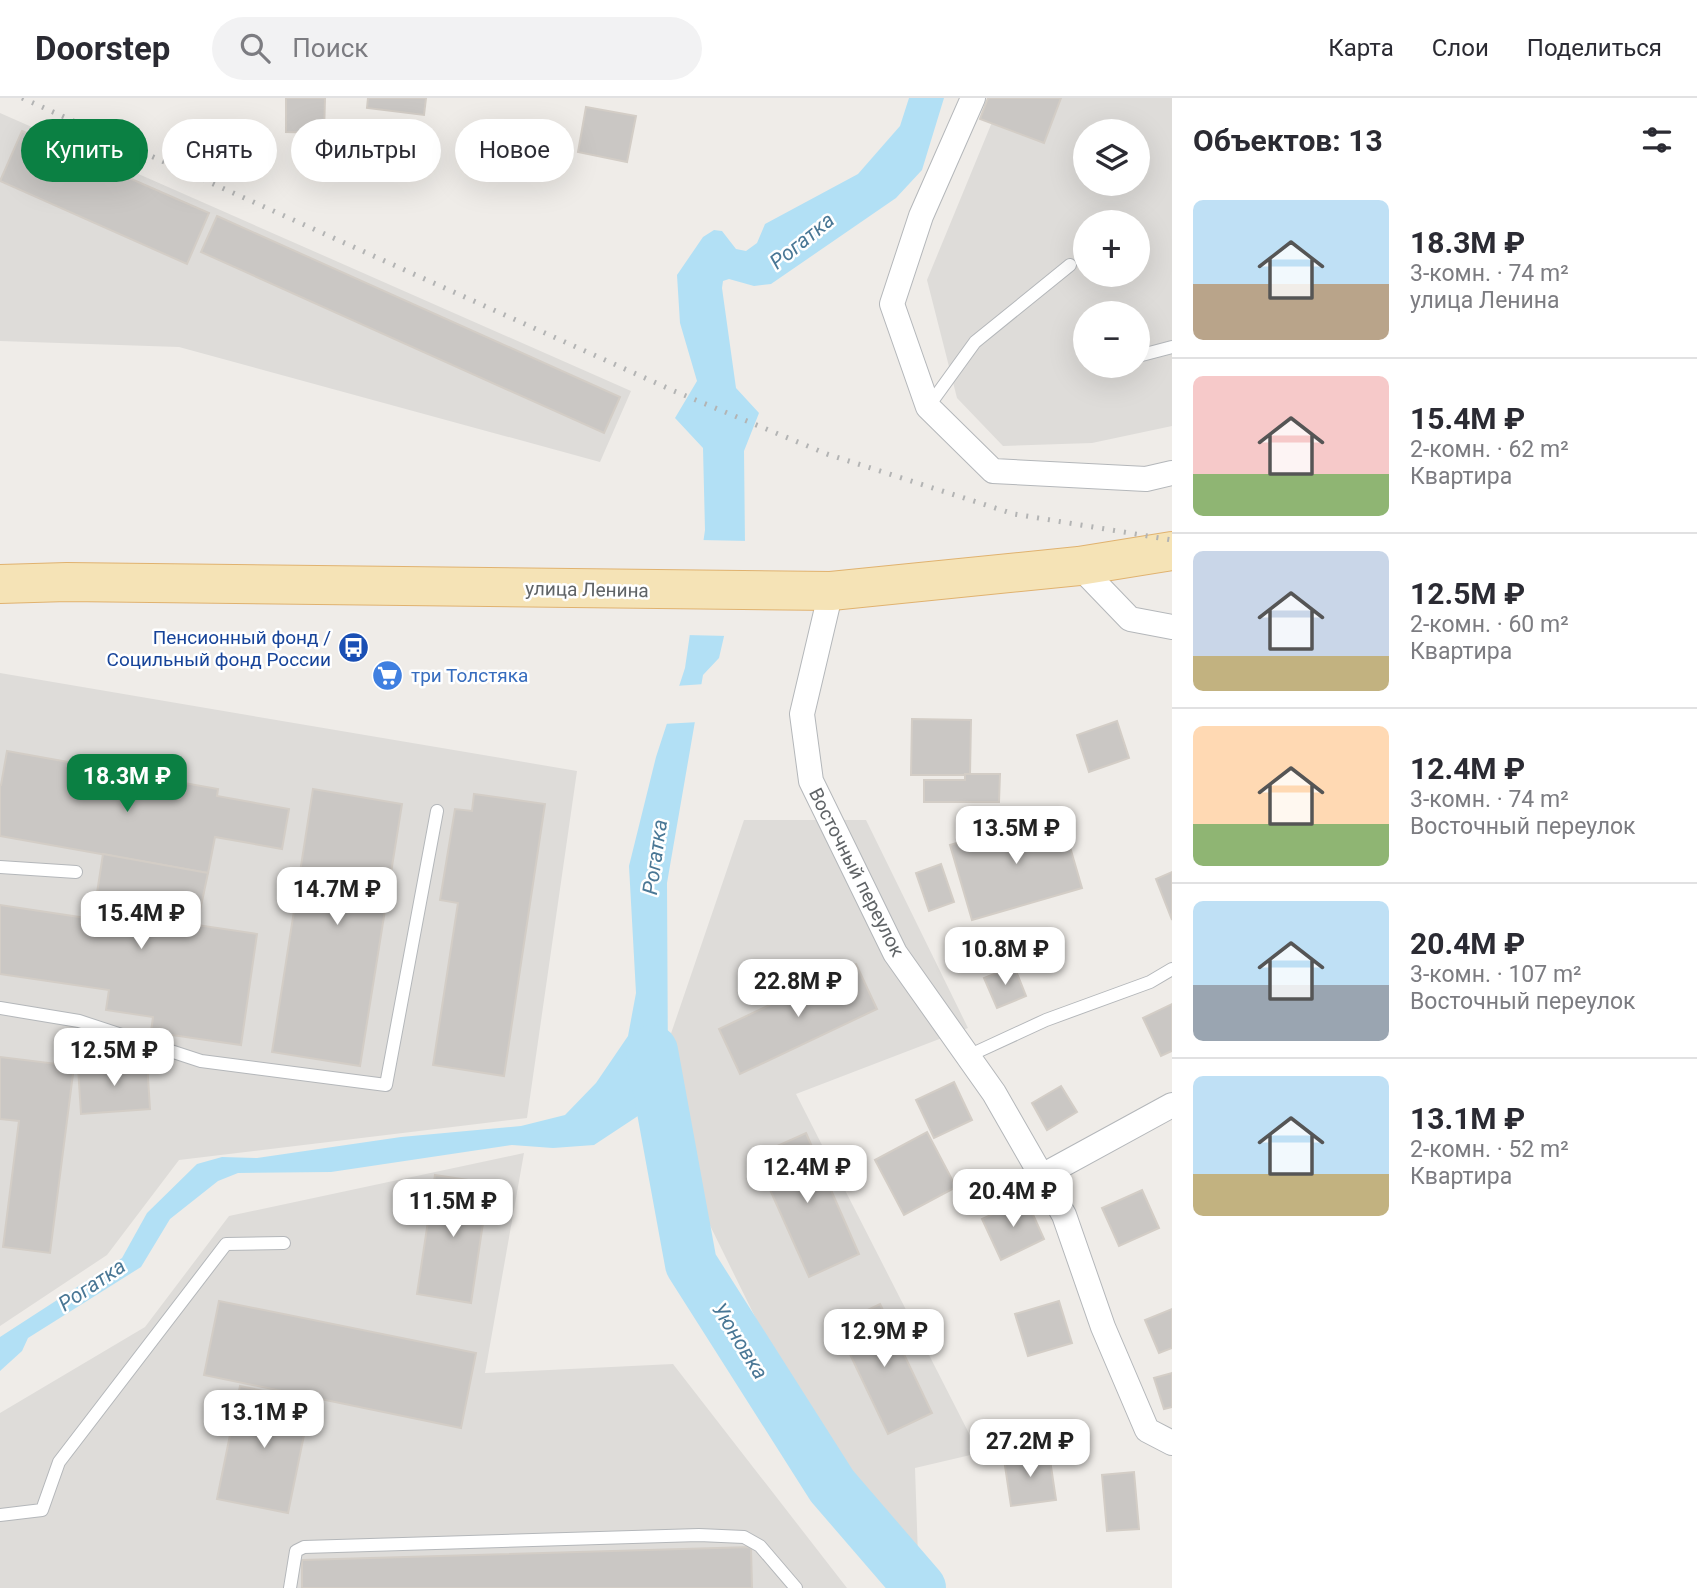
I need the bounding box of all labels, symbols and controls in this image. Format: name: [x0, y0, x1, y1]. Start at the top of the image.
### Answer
search box: [212, 17, 702, 80]
text: Doorstep: [35, 29, 170, 68]
icon: search: [236, 29, 274, 67]
text: Поиск: [292, 33, 368, 63]
text: Карта: [1328, 34, 1394, 62]
text: Слои: [1432, 34, 1489, 62]
text: Поделиться: [1527, 34, 1662, 62]
chip: Купить: [21, 119, 148, 182]
chip: Снять: [162, 119, 277, 182]
chip: Фильтры: [291, 119, 441, 182]
chip: Новое: [455, 119, 574, 182]
map controls: [1073, 119, 1150, 378]
button: layers: [1073, 119, 1150, 196]
icon: filters: [1638, 121, 1676, 159]
text: Объектов: 13: [1193, 123, 1383, 158]
water label: Рогатка: [765, 208, 839, 274]
button: +: [1073, 210, 1150, 287]
text: 18.3M ₽: [1410, 225, 1525, 260]
icon: home: [1249, 228, 1333, 312]
text: 3-комн. · 74 m²: [1410, 260, 1569, 287]
text: улица Ленина: [1410, 287, 1560, 314]
button: −: [1073, 301, 1150, 378]
text: 15.4M ₽: [1410, 401, 1525, 436]
icon: home: [1249, 404, 1333, 488]
text: 2-комн. · 62 m²: [1410, 436, 1569, 463]
text: Квартира: [1410, 463, 1512, 490]
text: 12.5M ₽: [1410, 576, 1525, 611]
street label: улица Ленина: [525, 577, 649, 602]
icon: home: [1249, 579, 1333, 663]
text: 2-комн. · 60 m²: [1410, 611, 1569, 638]
place label: Пенсионный фонд / Социльный фонд России: [107, 626, 331, 671]
bus stop icon: Пенсионный фонд / Социльный фонд России: [337, 631, 371, 665]
text: Квартира: [1410, 638, 1512, 665]
supermarket icon: три Толстяка: [371, 658, 405, 692]
place label: три Толстяка: [411, 664, 528, 687]
text: 12.4M ₽: [1410, 751, 1525, 786]
pin: 18.3M ₽: [62, 754, 192, 814]
icon: home: [1249, 754, 1333, 838]
text: 18.3M ₽: [83, 763, 171, 790]
street label: Восточный переулок: [804, 784, 909, 961]
text: 3-комн. · 74 m²: [1410, 786, 1569, 813]
pin: 13.5M ₽: [951, 806, 1081, 866]
text: Восточный переулок: [1410, 813, 1636, 840]
text: 13.5M ₽: [972, 815, 1060, 842]
water label: Рогатка: [638, 818, 672, 896]
pin: 14.7M ₽: [272, 868, 402, 927]
text: 14.7M ₽: [293, 876, 381, 903]
pin: 15.4M ₽: [76, 892, 206, 951]
text: 15.4M ₽: [97, 900, 185, 927]
text: 20.4M ₽: [1410, 926, 1525, 961]
pin: 10.8M ₽: [940, 928, 1070, 987]
icon: home: [1249, 929, 1333, 1013]
text: 10.8M ₽: [961, 936, 1049, 963]
pin: 22.8M ₽: [733, 960, 863, 1019]
text: 3-комн. · 107 m²: [1410, 961, 1582, 988]
text: 22.8M ₽: [754, 968, 842, 995]
text: Восточный переулок: [1410, 988, 1636, 1015]
pin: 12.5M ₽: [49, 1028, 179, 1088]
text: 12.5M ₽: [70, 1037, 158, 1064]
text: 13.1M ₽: [1410, 1101, 1525, 1136]
icon: home: [1249, 1104, 1333, 1188]
text: 2-комн. · 52 m²: [1410, 1136, 1569, 1163]
pin: 12.4M ₽: [742, 1146, 872, 1205]
text: 12.4M ₽: [763, 1154, 851, 1181]
text: Квартира: [1410, 1163, 1512, 1190]
pin: 20.4M ₽: [948, 1170, 1078, 1229]
text: 20.4M ₽: [969, 1178, 1057, 1205]
pin: 11.5M ₽: [388, 1180, 518, 1239]
text: 11.5M ₽: [409, 1188, 497, 1215]
water label: Рогатка: [54, 1254, 130, 1316]
water label: Уюновка: [707, 1298, 773, 1384]
pin: 12.9M ₽: [819, 1310, 949, 1369]
text: 12.9M ₽: [840, 1318, 928, 1345]
pin: 13.1M ₽: [199, 1390, 329, 1450]
text: 13.1M ₽: [220, 1399, 308, 1426]
pin: 27.2M ₽: [965, 1420, 1095, 1479]
text: 27.2M ₽: [986, 1428, 1074, 1455]

